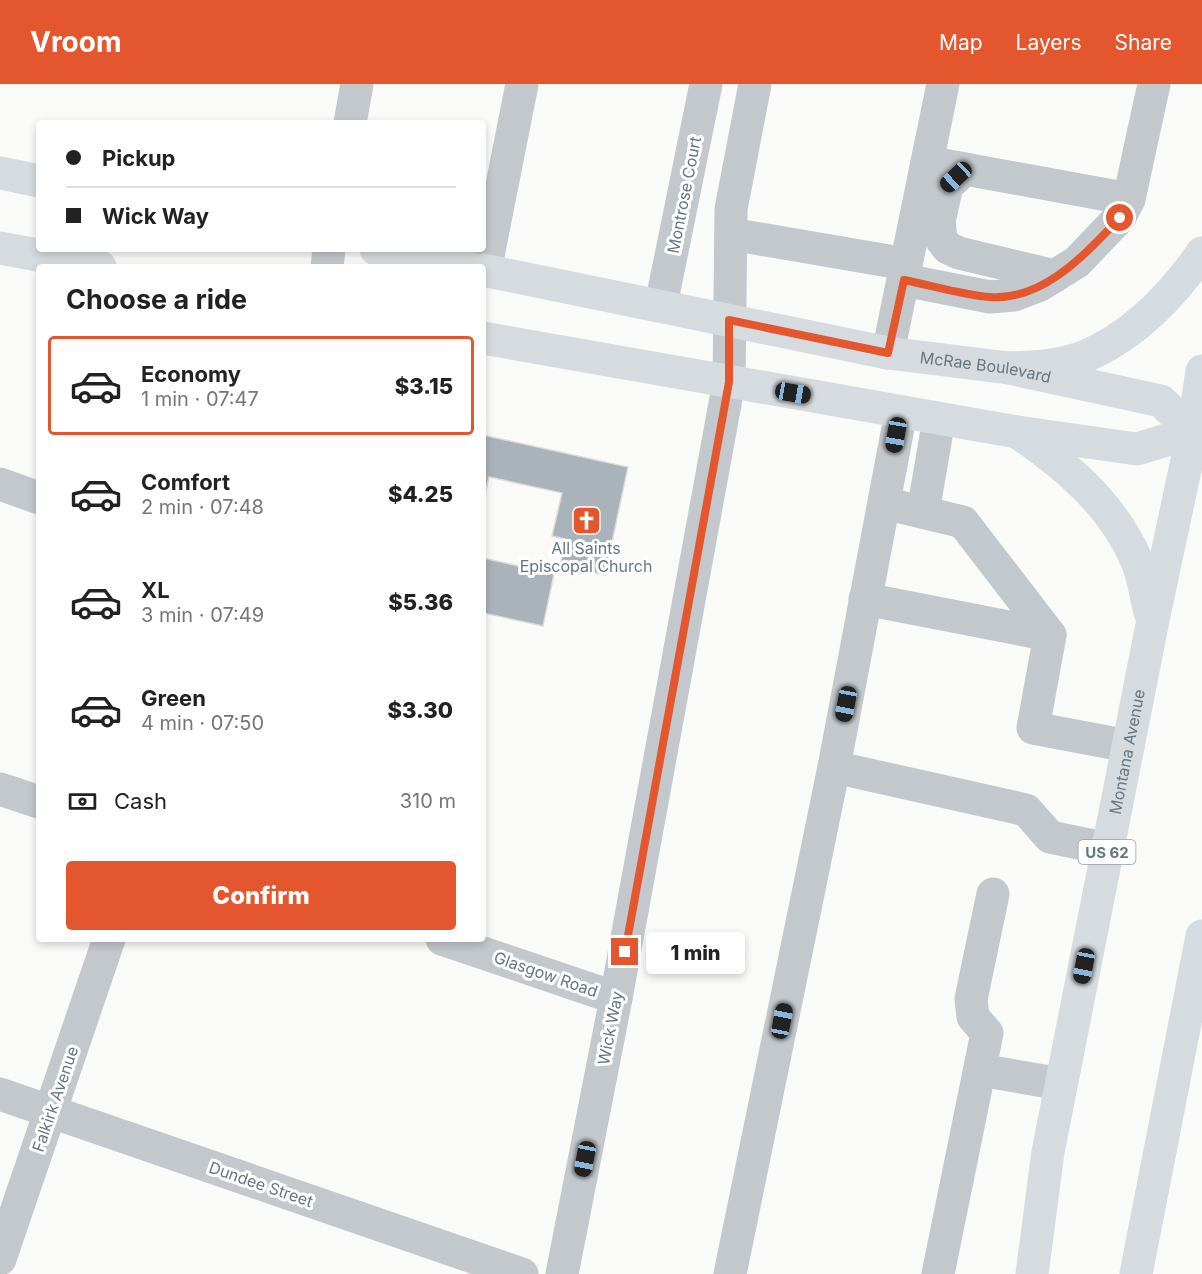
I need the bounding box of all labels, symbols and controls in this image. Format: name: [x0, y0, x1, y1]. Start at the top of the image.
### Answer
text: Vroom: [30, 25, 122, 59]
text: Map: [939, 30, 983, 55]
text: Layers: [1016, 30, 1082, 55]
text: Share: [1115, 30, 1172, 55]
street label: Montrose Court: [663, 135, 705, 255]
text: Pickup: [102, 145, 176, 171]
car: [937, 158, 975, 196]
text: Wick Way: [102, 203, 209, 229]
route start: [1106, 204, 1133, 231]
text: Choose a ride: [66, 283, 247, 316]
street label: McRae Boulevard: [919, 347, 1053, 387]
icon: car: [69, 359, 123, 413]
text: Economy: [141, 361, 241, 387]
text: $3.15: [395, 373, 453, 399]
car: [774, 381, 812, 405]
text: 1 min · 07:47: [141, 387, 259, 411]
car: [884, 416, 908, 454]
icon: car: [69, 467, 123, 521]
text: Comfort: [141, 469, 230, 495]
text: $4.25: [388, 481, 453, 507]
text: 2 min · 07:48: [141, 495, 264, 519]
church icon: All Saints Episcopal Church: [570, 504, 602, 536]
place label: All Saints Episcopal Church: [520, 538, 652, 576]
icon: car: [69, 575, 123, 629]
text: XL: [141, 577, 170, 603]
text: $5.36: [388, 589, 453, 615]
text: 3 min · 07:49: [141, 603, 264, 627]
icon: car: [69, 683, 123, 737]
text: Green: [141, 685, 206, 711]
car: [834, 685, 858, 723]
street label: Montana Avenue: [1105, 688, 1149, 816]
text: $3.30: [388, 697, 453, 723]
text: 4 min · 07:50: [141, 711, 264, 735]
icon: cash: [66, 785, 99, 818]
text: Cash: [114, 788, 167, 814]
text: 310 m: [400, 789, 456, 813]
road number: US 62: [1078, 840, 1136, 864]
button: Confirm: [66, 861, 456, 930]
callout: 1 min: [646, 931, 745, 973]
route end: [611, 938, 638, 965]
text: 1 min: [670, 941, 721, 965]
street label: Glasgow Road: [491, 947, 601, 1001]
car: [1072, 947, 1096, 985]
street label: Wick Way: [593, 989, 627, 1067]
car: [770, 1002, 794, 1040]
street label: Falkirk Avenue: [28, 1044, 82, 1154]
car: [573, 1140, 597, 1178]
street label: Dundee Street: [206, 1157, 316, 1211]

